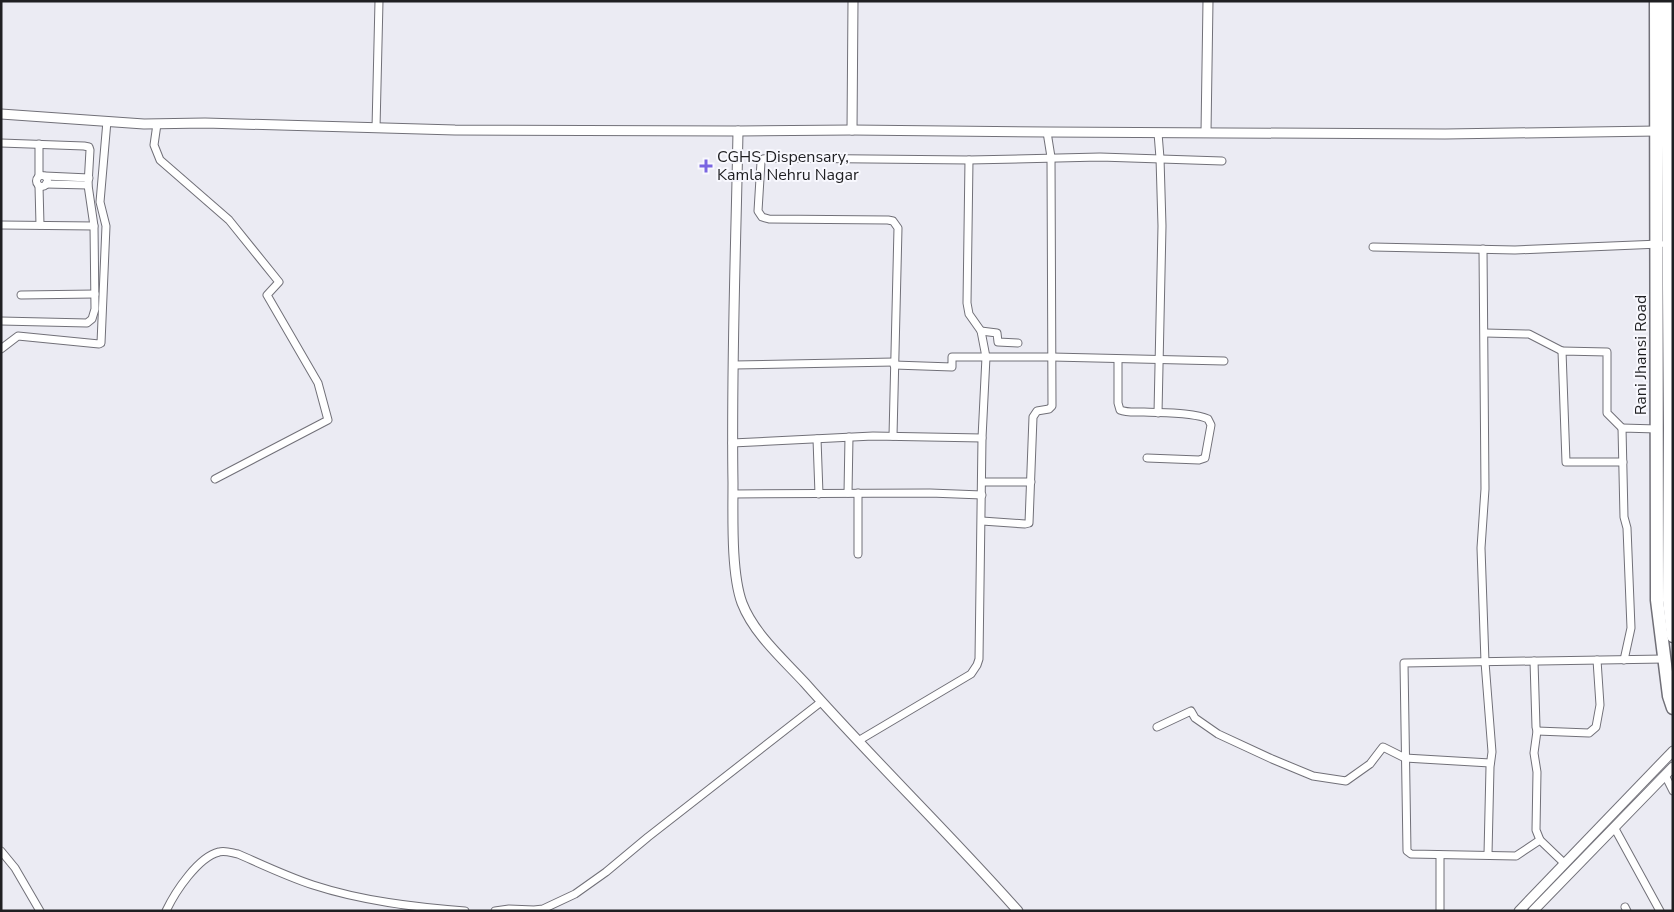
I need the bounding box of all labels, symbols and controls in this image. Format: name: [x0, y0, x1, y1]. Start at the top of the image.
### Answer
place label: CGHS Dispensary, Kamla Nehru Nagar: [717, 146, 859, 186]
marker: CGHS Dispensary, Kamla Nehru Nagar: [699, 159, 713, 173]
street label: Rani Jhansi Road: [1630, 295, 1652, 415]

